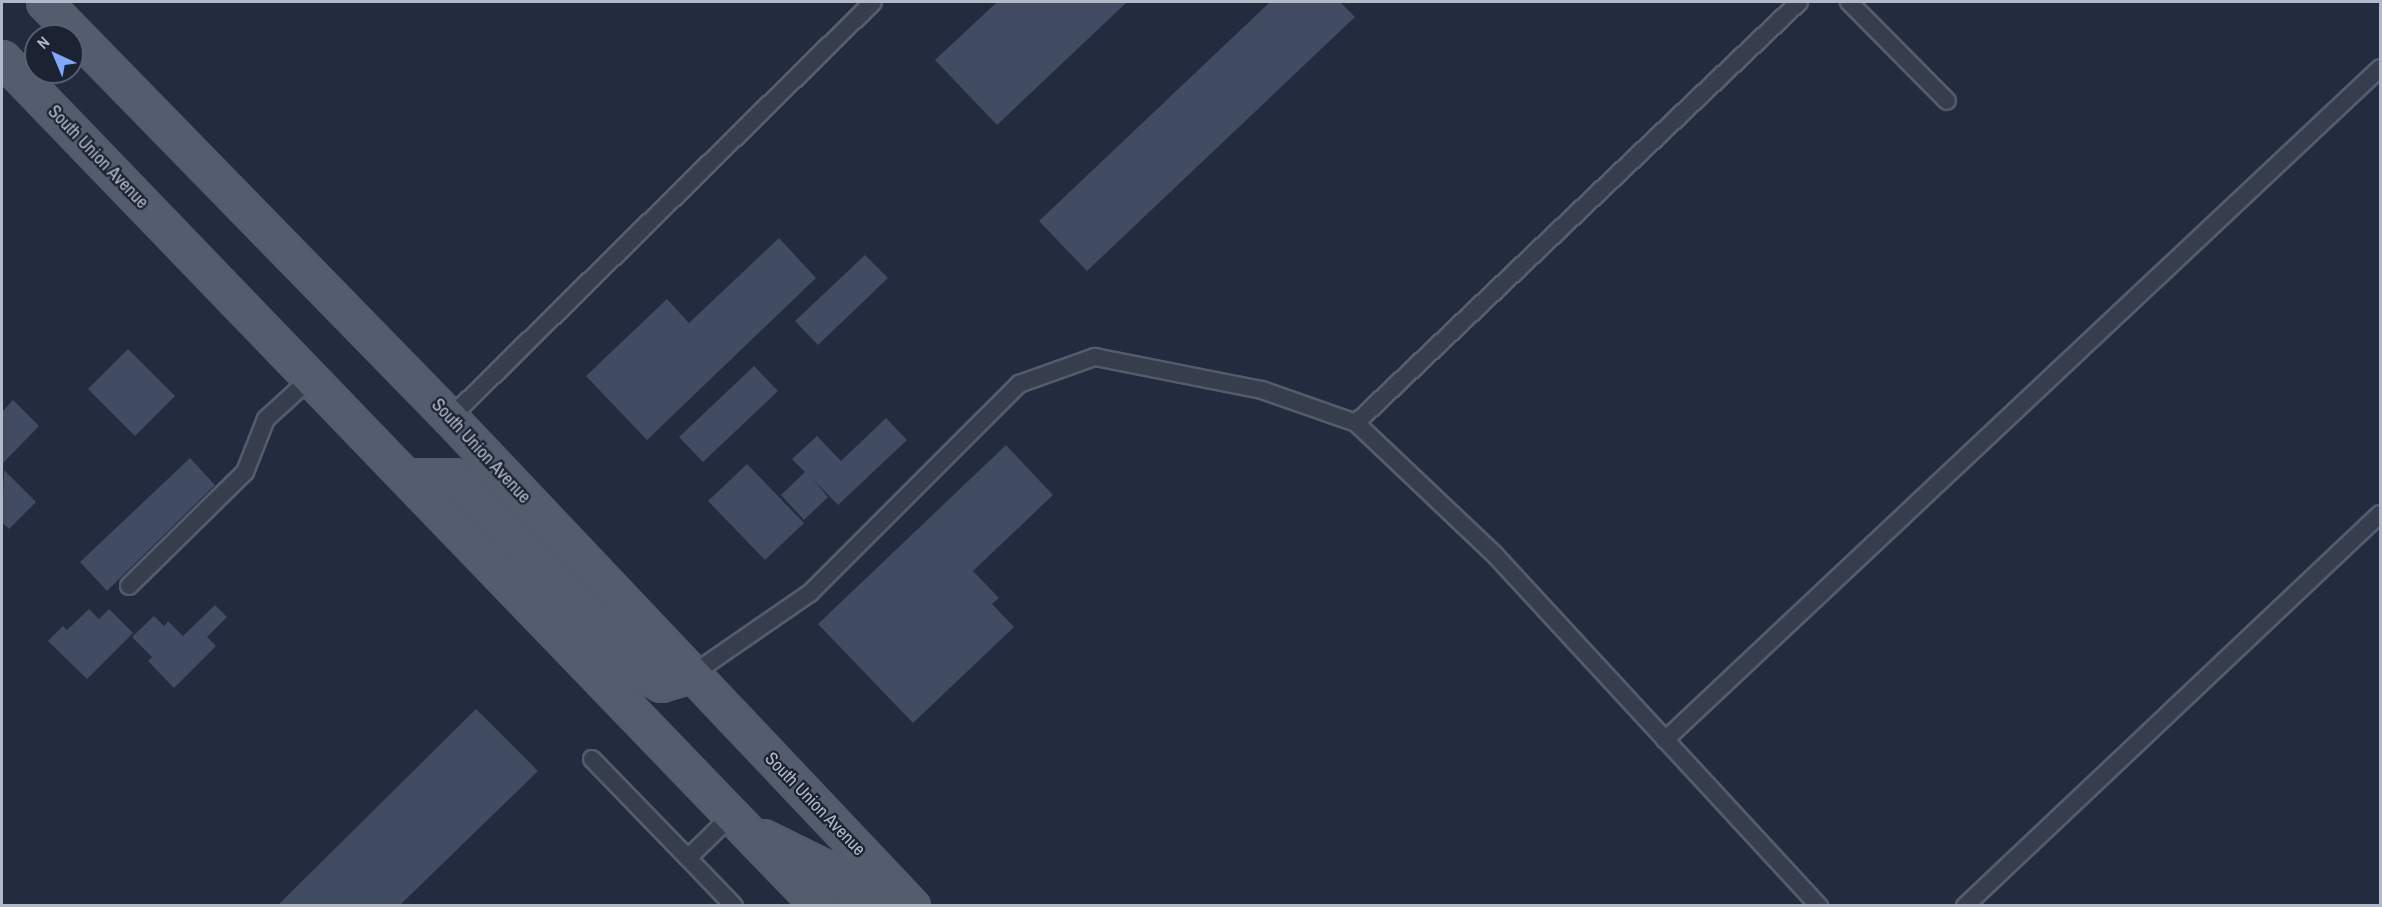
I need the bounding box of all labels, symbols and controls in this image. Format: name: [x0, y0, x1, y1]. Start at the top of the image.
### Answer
north arrow: [24, 24, 84, 84]
text: N: [32, 31, 54, 54]
street label: South Union Avenue: [43, 101, 153, 213]
street label: South Union Avenue: [427, 394, 535, 508]
street label: South Union Avenue: [760, 748, 870, 860]

